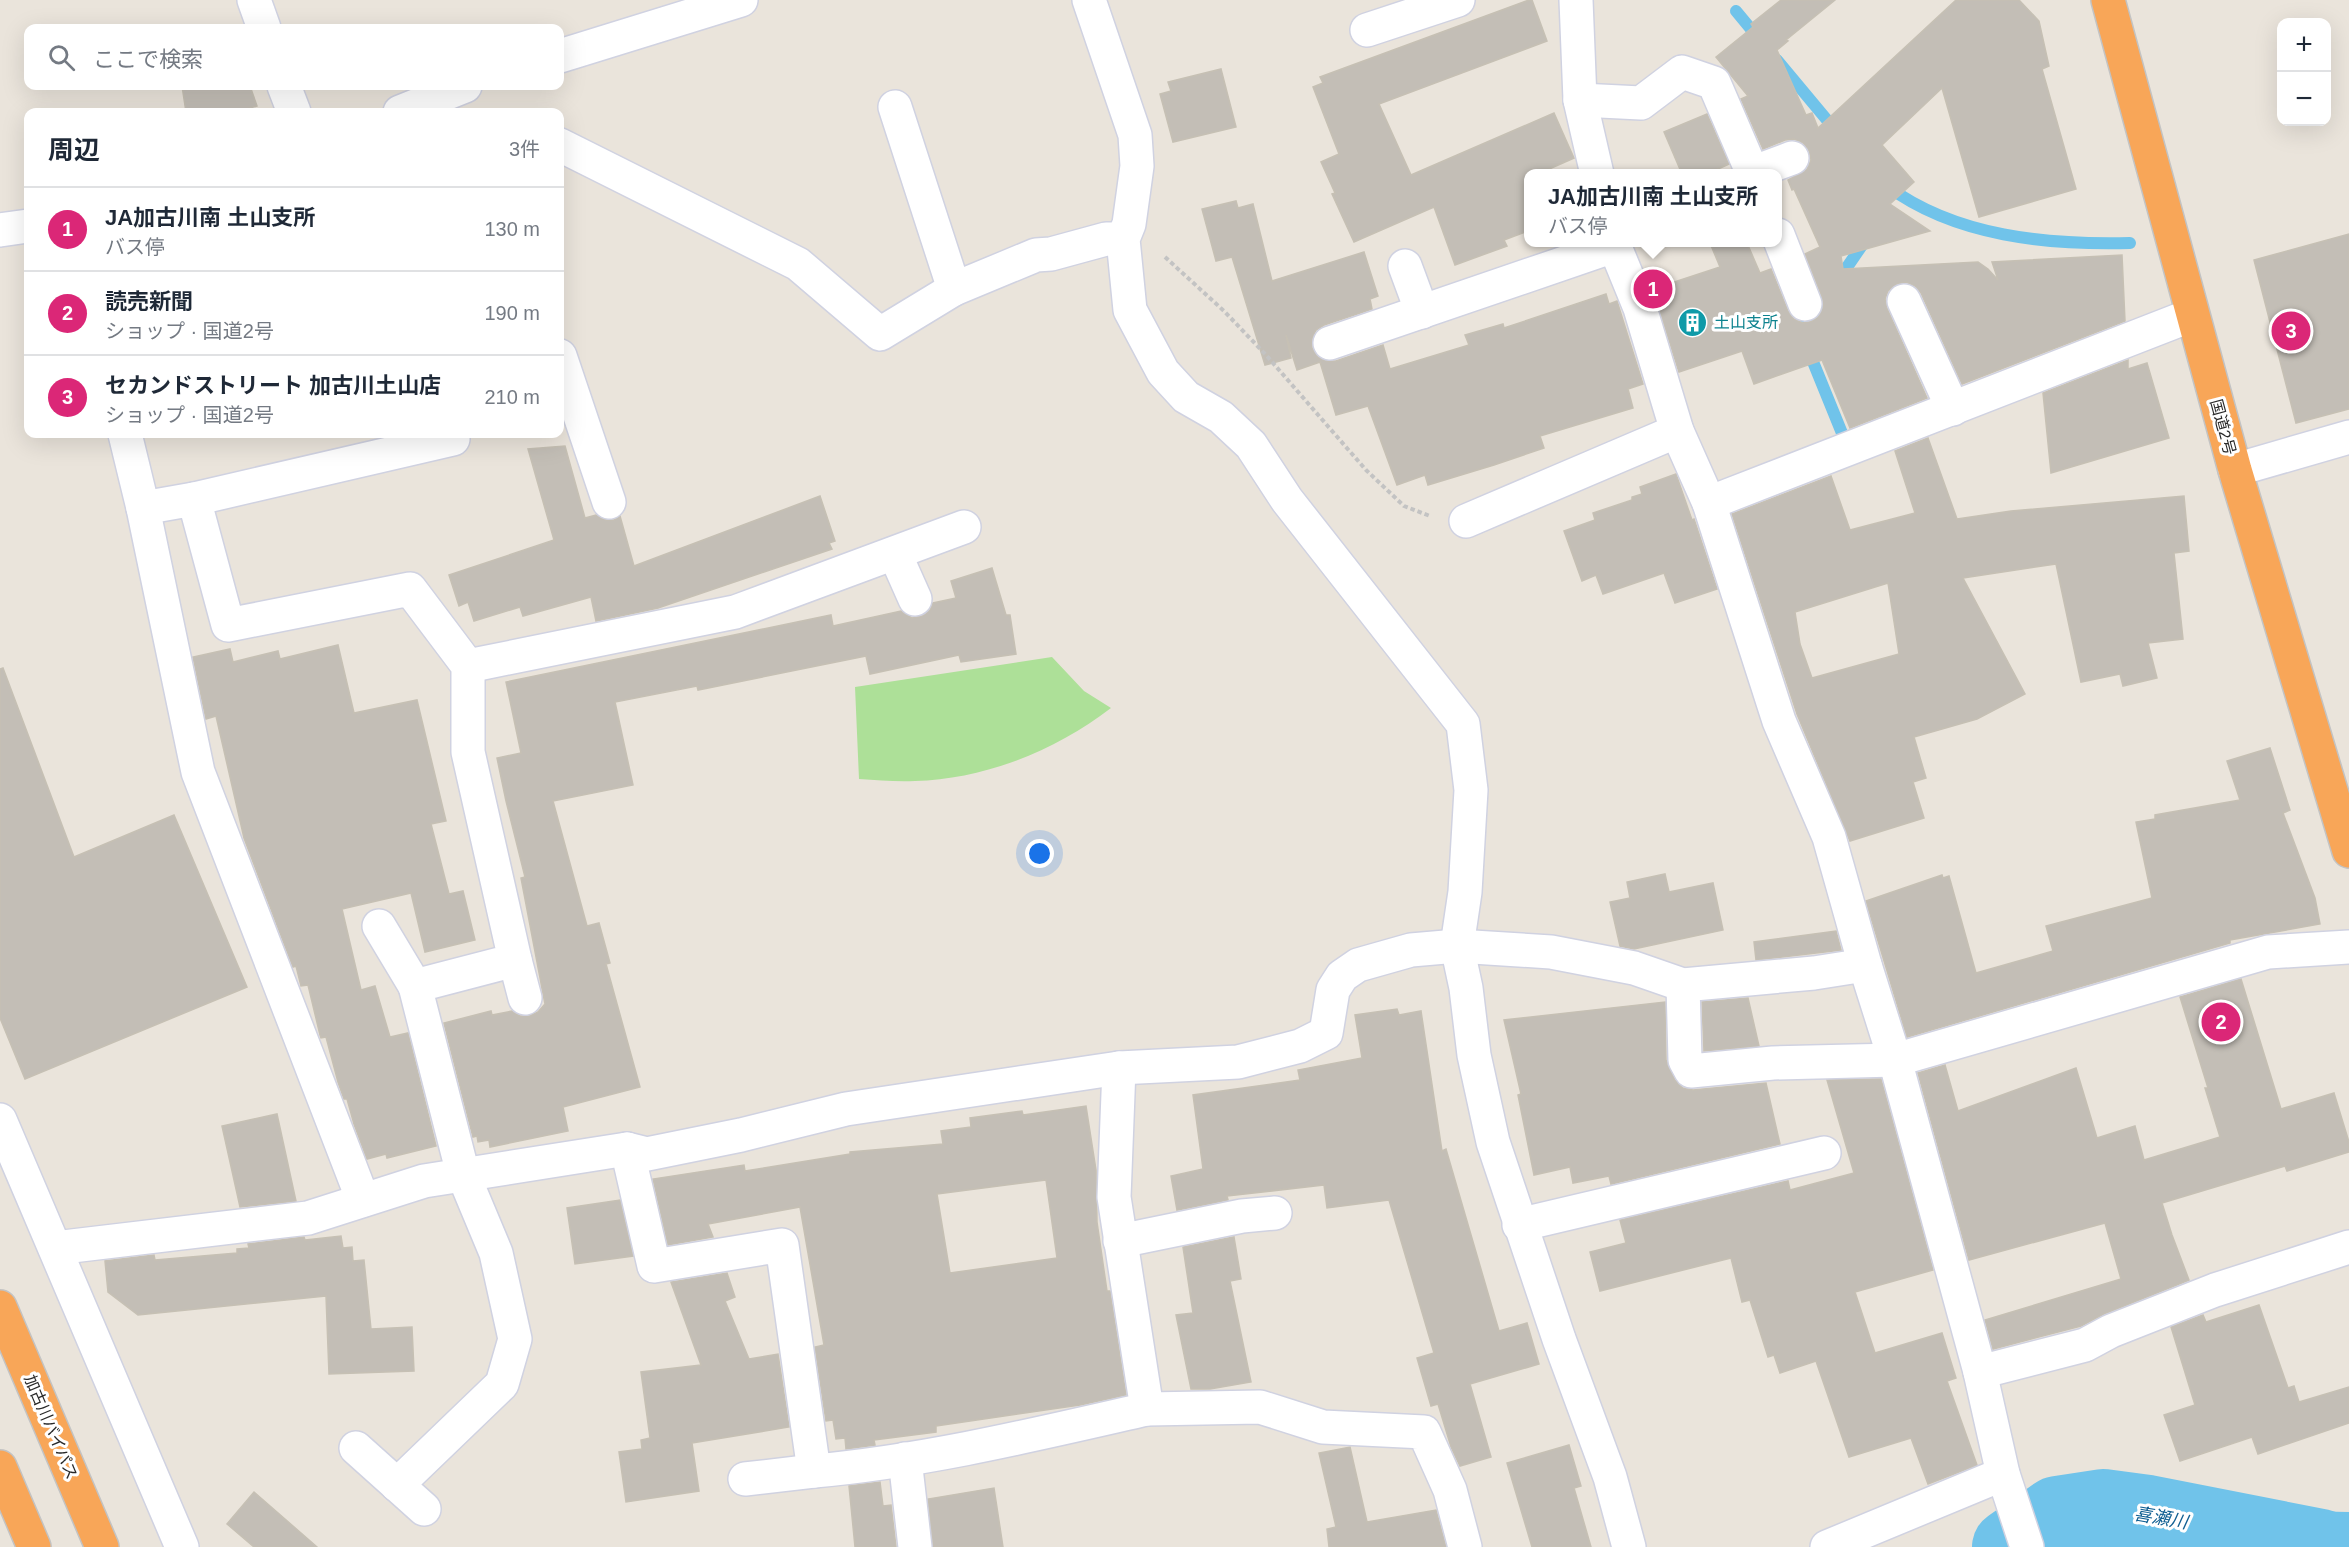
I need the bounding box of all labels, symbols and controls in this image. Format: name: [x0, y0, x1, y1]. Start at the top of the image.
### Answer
map controls: [2277, 18, 2331, 126]
button: +: [2277, 18, 2331, 72]
search box: [24, 24, 564, 90]
icon: search: [45, 41, 78, 74]
text: ここで検索: [93, 47, 203, 72]
button: −: [2277, 72, 2331, 126]
text: 周辺: [48, 135, 100, 165]
text: 3件: [509, 138, 540, 160]
popup: [1524, 169, 1782, 247]
text: JA加古川南 土山支所: [1548, 184, 1758, 209]
text: JA加古川南 土山支所: [105, 205, 315, 230]
text: バス停: [1548, 215, 1608, 237]
text: 1: [62, 218, 73, 240]
text: 130 m: [484, 218, 540, 240]
text: バス停: [105, 236, 165, 258]
pin: 1: [1634, 266, 1672, 312]
text: 読売新聞: [105, 289, 193, 314]
text: 2: [62, 302, 73, 324]
text: 190 m: [484, 302, 540, 324]
building icon: 土山支所: [1677, 306, 1709, 338]
pin: 3: [2272, 308, 2310, 354]
place label: 土山支所: [1714, 314, 1778, 331]
text: ショップ · 国道2号: [105, 320, 274, 342]
text: セカンドストリート 加古川土山店: [105, 373, 441, 398]
text: 3: [62, 386, 73, 408]
text: 210 m: [484, 386, 540, 408]
street label: 国道2号: [2207, 397, 2239, 457]
text: ショップ · 国道2号: [105, 404, 274, 426]
your location: [1025, 839, 1054, 868]
pin: 2: [2202, 1000, 2240, 1044]
street label: 加古川バイパス: [21, 1372, 81, 1482]
water label: 喜瀬川: [2133, 1503, 2191, 1533]

